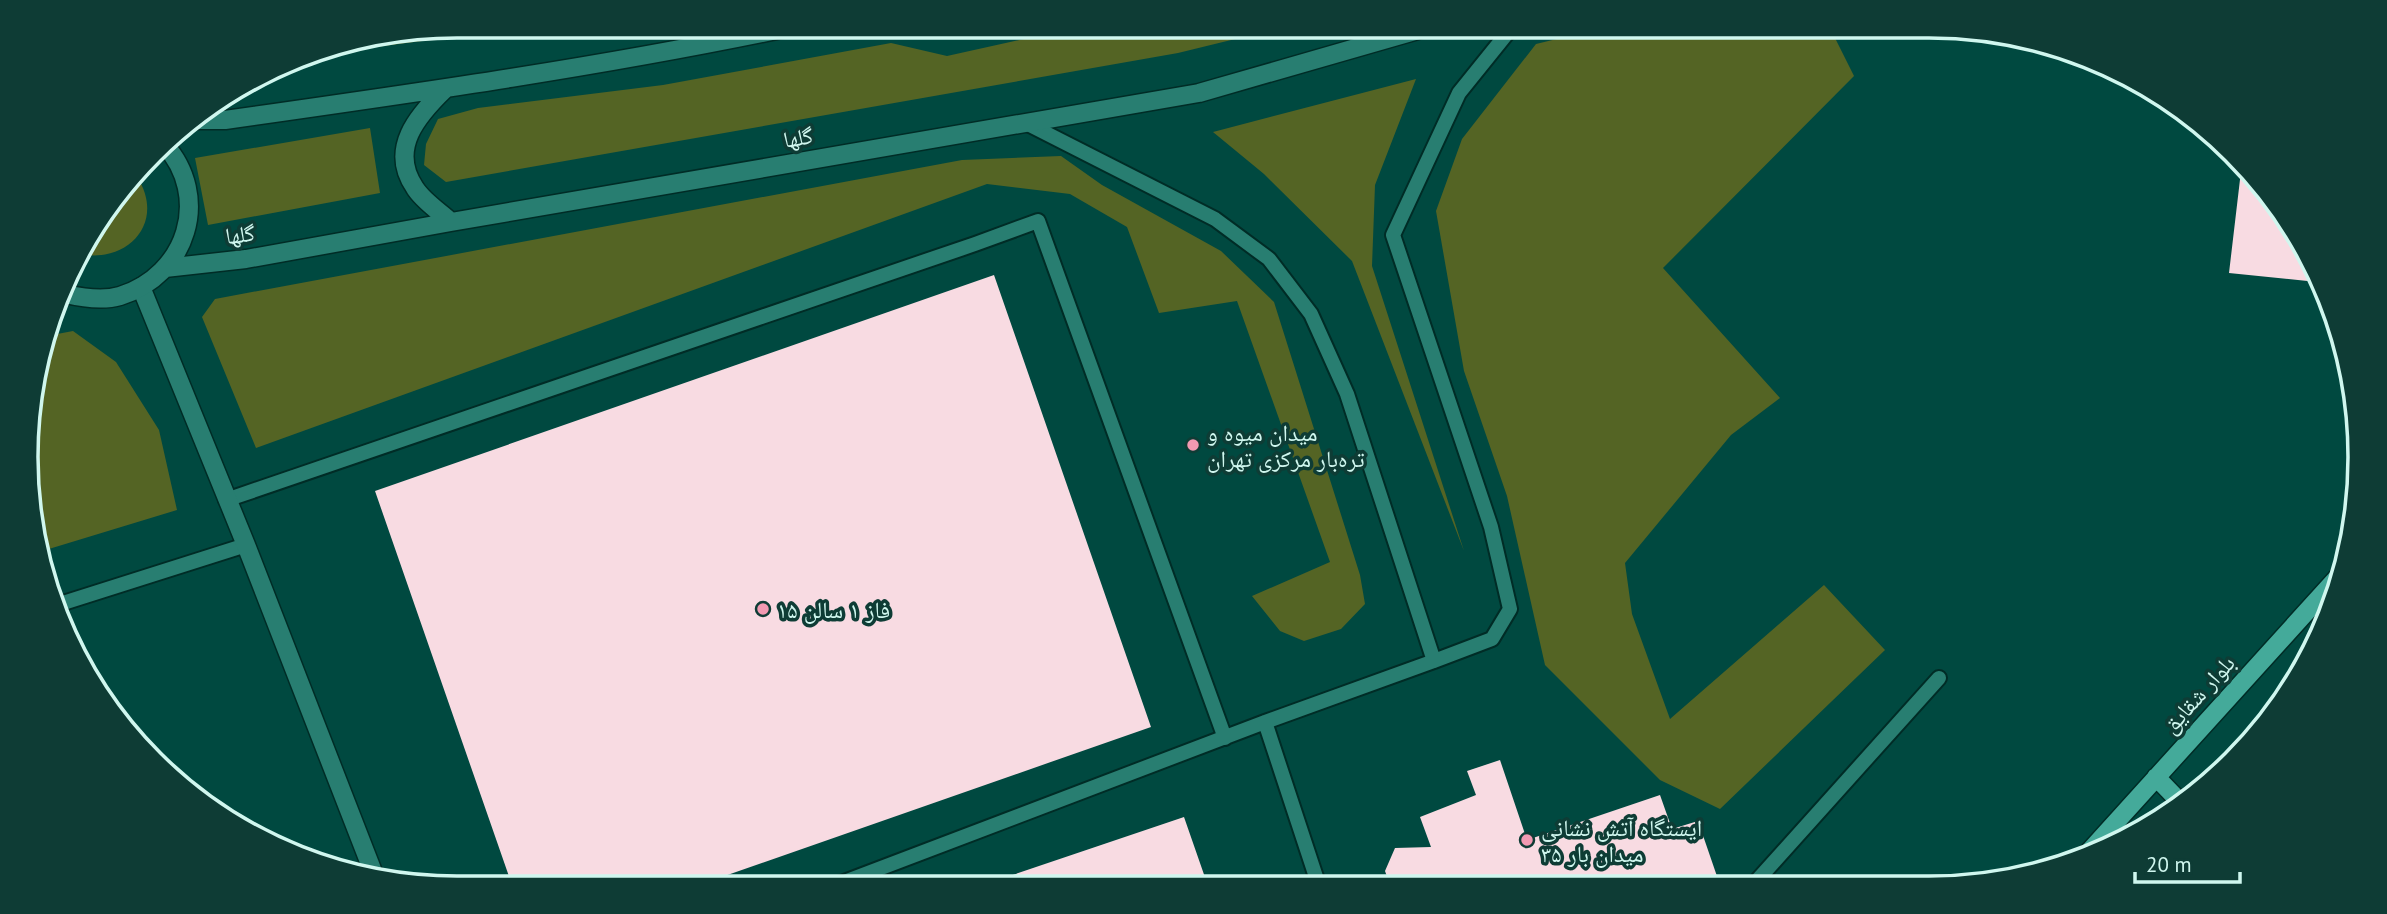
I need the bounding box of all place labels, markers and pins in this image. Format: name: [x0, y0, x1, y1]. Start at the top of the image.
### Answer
place label: میدان میوه و تره‌بار مرکزی تهران: [1207, 418, 1365, 473]
marker: میدان میوه و تره‌بار مرکزی تهران: [1185, 437, 1201, 453]
place label: فاز ۱ سالن ۱۵: [777, 595, 890, 624]
marker: فاز ۱ سالن ۱۵: [755, 601, 771, 617]
place label: ایستگاه آتش نشانی ۳۵ میدان بار: [1541, 813, 1702, 868]
marker: ایستگاه آتش نشانی ۳۵ میدان بار: [1519, 832, 1535, 848]

